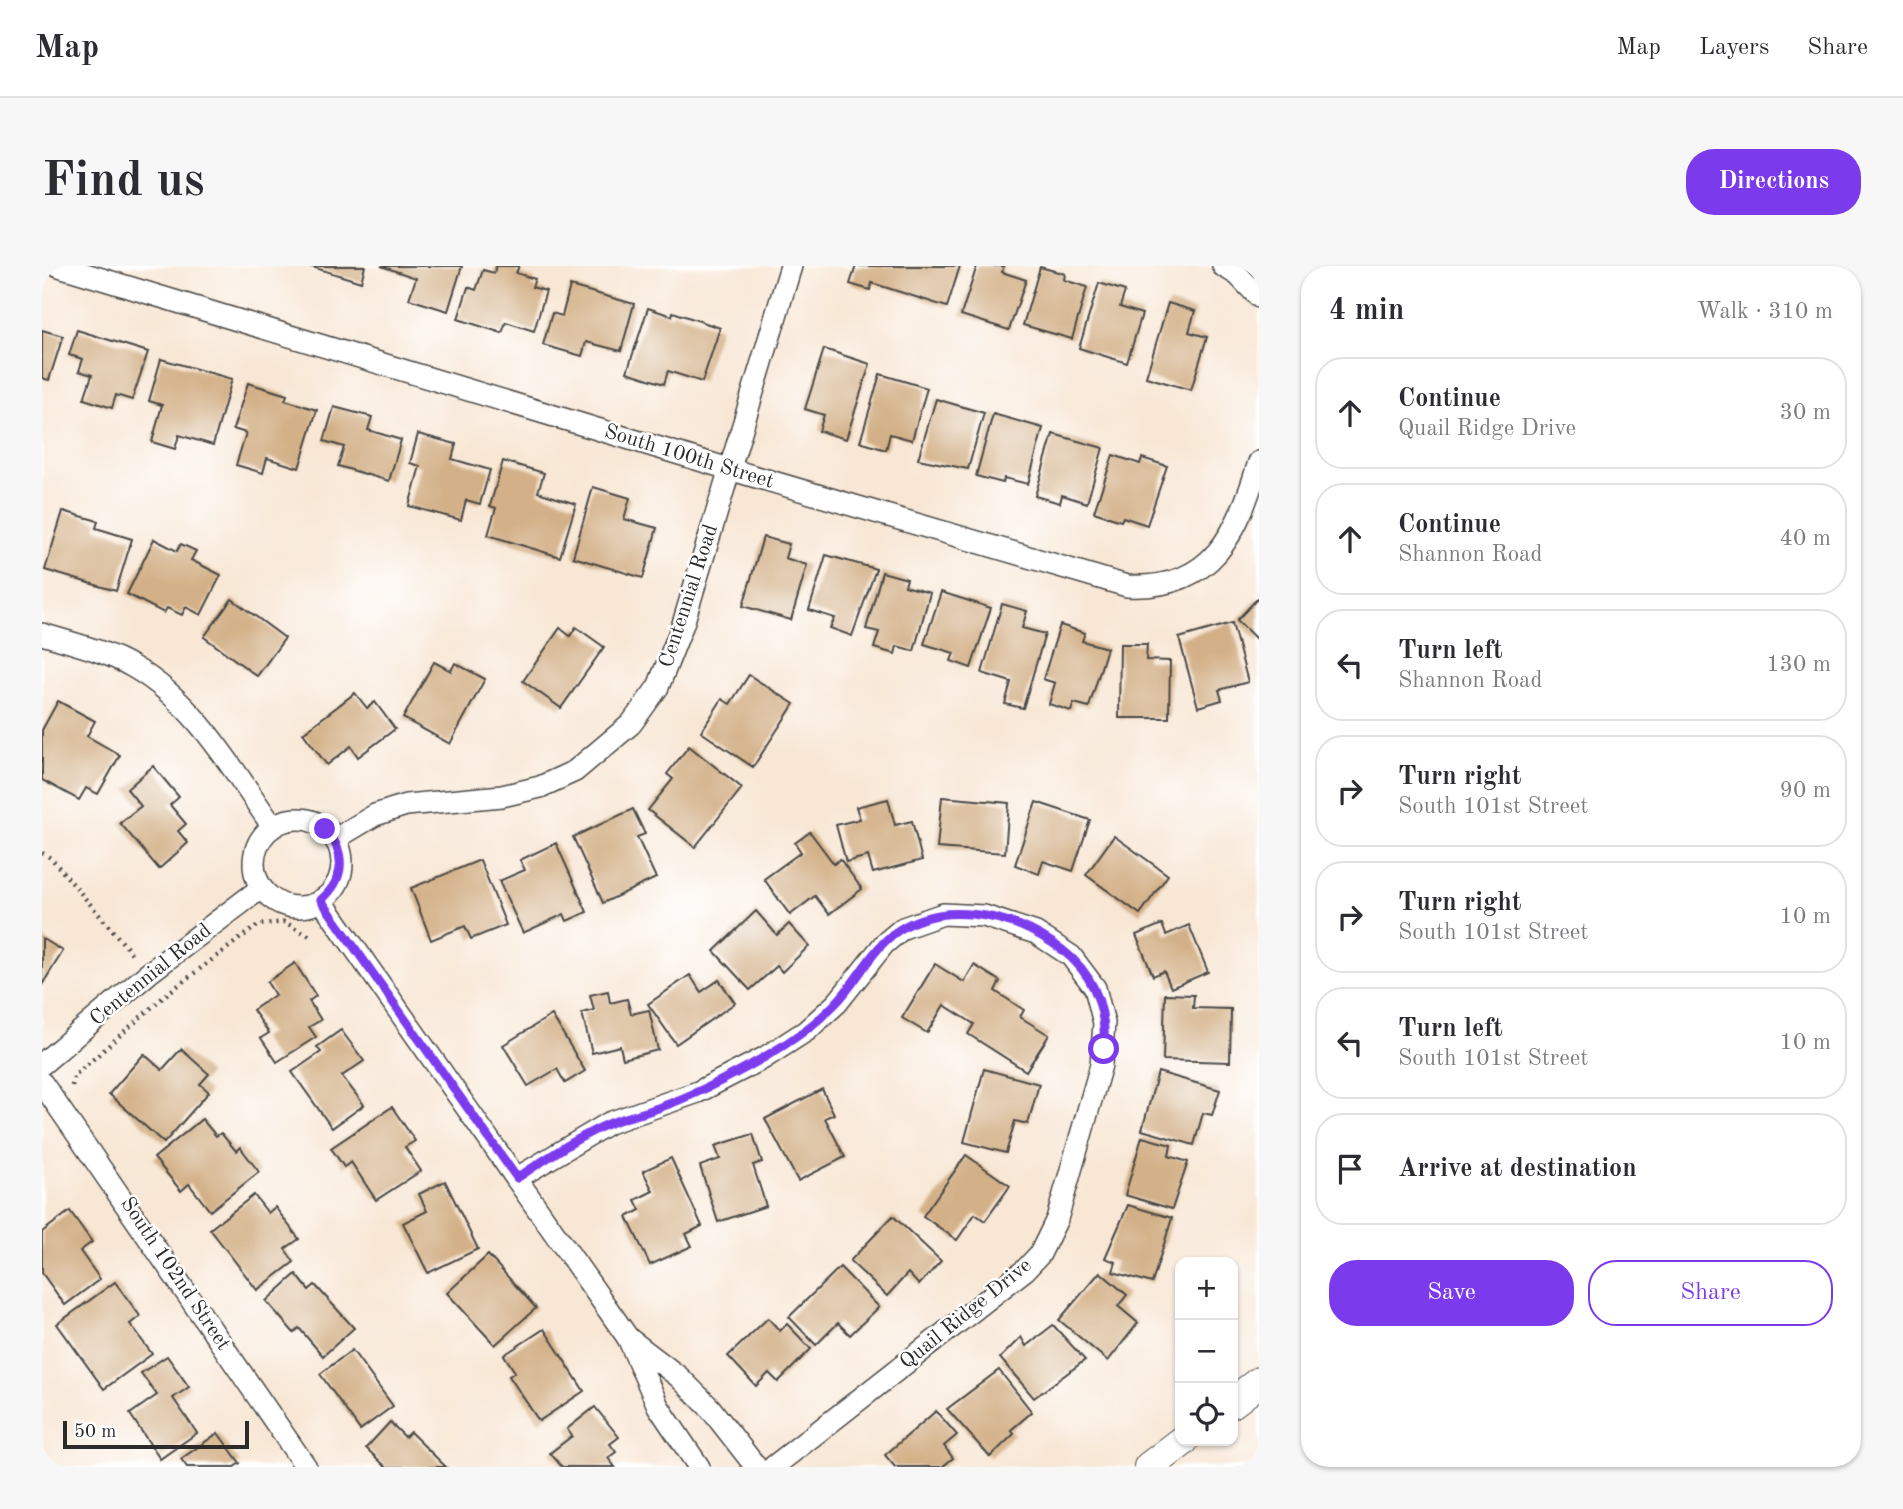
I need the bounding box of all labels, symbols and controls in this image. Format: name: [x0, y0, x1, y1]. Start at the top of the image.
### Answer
text: Map: [35, 32, 99, 65]
text: Map: [1617, 36, 1661, 60]
text: Layers: [1699, 36, 1769, 60]
text: Share: [1807, 36, 1868, 60]
button: Directions: [1686, 149, 1861, 215]
text: Find us: [42, 158, 205, 207]
text: 4 min: [1329, 296, 1404, 326]
text: Walk · 310 m: [1697, 300, 1833, 323]
text: Continue: [1398, 386, 1501, 412]
icon: ahead: [1331, 394, 1369, 432]
text: 30 m: [1780, 401, 1831, 424]
text: Quail Ridge Drive: [1398, 417, 1576, 440]
street label: South 100th Street: [602, 421, 776, 493]
text: Continue: [1398, 512, 1501, 538]
icon: ahead: [1331, 520, 1369, 558]
street label: Centennial Road: [656, 522, 722, 670]
text: 40 m: [1780, 527, 1831, 550]
text: Shannon Road: [1398, 543, 1543, 566]
text: Turn left: [1398, 638, 1503, 664]
icon: left: [1331, 646, 1369, 684]
text: 130 m: [1766, 653, 1831, 676]
text: Shannon Road: [1398, 669, 1543, 692]
text: Turn right: [1398, 764, 1521, 790]
icon: right: [1331, 772, 1369, 810]
text: 90 m: [1780, 779, 1831, 802]
text: South 101st Street: [1398, 795, 1588, 818]
route end: [309, 813, 340, 844]
text: Turn right: [1398, 890, 1521, 916]
icon: right: [1331, 898, 1369, 936]
text: 10 m: [1780, 905, 1831, 928]
street label: Centennial Road: [86, 920, 216, 1030]
text: South 101st Street: [1398, 921, 1588, 944]
text: Turn left: [1398, 1016, 1503, 1042]
icon: left: [1331, 1024, 1369, 1062]
text: 10 m: [1780, 1031, 1831, 1054]
route start: [1088, 1033, 1119, 1064]
text: South 101st Street: [1398, 1047, 1588, 1070]
icon: arrive: [1331, 1150, 1369, 1188]
text: Arrive at destination: [1398, 1156, 1637, 1182]
street label: South 102nd Street: [116, 1194, 234, 1354]
street label: Quail Ridge Drive: [896, 1255, 1036, 1373]
map controls: [1175, 1257, 1238, 1446]
button: +: [1175, 1257, 1238, 1320]
button: Save: [1329, 1260, 1574, 1326]
button: Share: [1588, 1260, 1833, 1326]
button: −: [1175, 1320, 1238, 1383]
button: locate: [1175, 1383, 1238, 1446]
scale bar: [63, 1418, 248, 1450]
text: 50 m: [74, 1423, 116, 1442]

